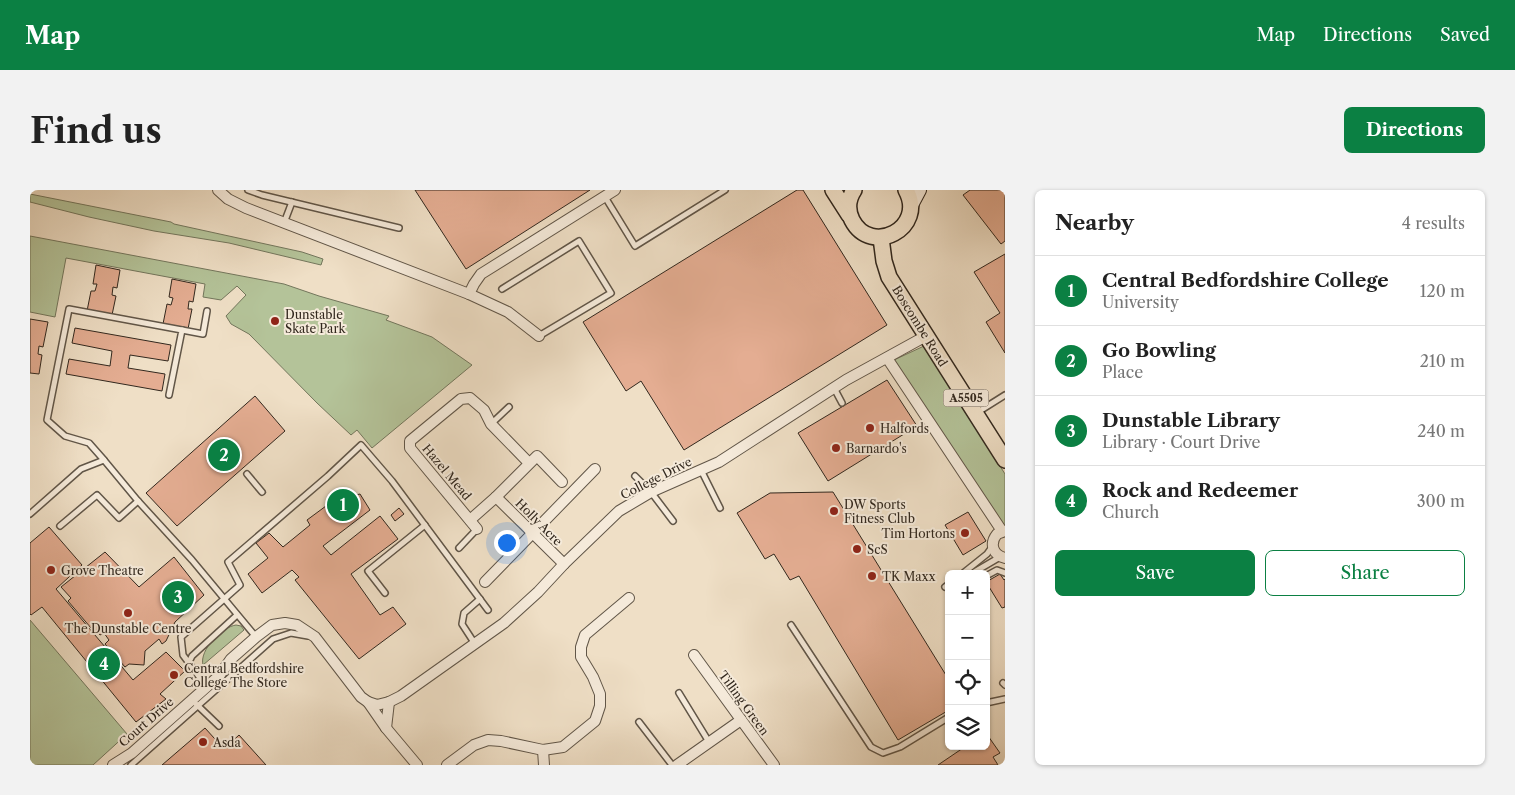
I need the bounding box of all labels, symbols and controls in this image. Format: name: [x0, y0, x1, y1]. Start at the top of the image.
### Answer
text: Map: [25, 21, 80, 50]
text: Map: [1256, 24, 1295, 46]
text: Directions: [1323, 24, 1412, 46]
text: Saved: [1440, 24, 1490, 46]
button: Directions: [1344, 107, 1485, 153]
text: Find us: [30, 109, 162, 152]
text: Nearby: [1055, 210, 1134, 235]
text: 4 results: [1402, 213, 1465, 233]
text: Central Bedfordshire College: [1102, 269, 1389, 292]
text: 1: [1067, 281, 1075, 301]
text: 120 m: [1420, 281, 1465, 301]
street label: Boscombe Road: [889, 283, 951, 370]
text: University: [1102, 292, 1179, 312]
place label: Dunstable Skate Park: [285, 307, 347, 336]
marker: Dunstable Skate Park: [269, 315, 281, 327]
text: Go Bowling: [1102, 339, 1216, 362]
text: 2: [1066, 351, 1076, 371]
text: 210 m: [1420, 351, 1465, 371]
text: Place: [1102, 362, 1143, 382]
road number: A5505: [944, 390, 988, 407]
text: Dunstable Library: [1102, 409, 1280, 432]
place label: Halfords: [880, 421, 929, 436]
text: 3: [1066, 421, 1076, 441]
text: 240 m: [1417, 421, 1465, 441]
marker: Halfords: [864, 422, 876, 434]
text: Library · Court Drive: [1102, 432, 1261, 452]
pin: 2: [208, 436, 240, 474]
street label: Hazel Mead: [419, 441, 475, 504]
place label: Barnardo's: [846, 441, 907, 456]
marker: Barnardo's: [830, 442, 842, 454]
street label: College Drive: [618, 454, 694, 502]
text: Rock and Redeemer: [1102, 479, 1298, 502]
pin: 1: [327, 486, 359, 524]
text: 4: [1066, 491, 1076, 511]
text: 300 m: [1417, 491, 1465, 511]
street label: Holly Acre: [512, 495, 566, 549]
place label: DW Sports Fitness Club: [844, 497, 915, 526]
text: Church: [1102, 502, 1159, 522]
marker: DW Sports Fitness Club: [828, 505, 840, 517]
place label: Tim Hortons: [881, 526, 955, 541]
marker: Tim Hortons: [959, 527, 971, 539]
your location: [494, 530, 520, 556]
place label: ScS: [867, 542, 888, 557]
marker: ScS: [851, 543, 863, 555]
button: Save: [1055, 550, 1255, 596]
button: Share: [1265, 550, 1465, 596]
place label: Grove Theatre: [61, 563, 144, 578]
marker: Grove Theatre: [45, 564, 57, 576]
place label: TK Maxx: [882, 569, 936, 584]
marker: TK Maxx: [866, 570, 878, 582]
map controls: [945, 570, 990, 750]
button: +: [945, 570, 990, 615]
pin: 3: [162, 578, 194, 616]
marker: The Dunstable Centre: [122, 607, 134, 619]
button: −: [945, 615, 990, 660]
place label: The Dunstable Centre: [65, 621, 192, 636]
pin: 4: [88, 645, 120, 683]
button: locate: [945, 660, 990, 705]
place label: Central Bedfordshire College The Store: [184, 661, 304, 690]
street label: Tilling Green: [716, 668, 773, 738]
marker: Central Bedfordshire College The Store: [168, 669, 180, 681]
street label: Court Drive: [116, 694, 177, 750]
button: layers: [945, 705, 990, 750]
place label: Asda: [212, 735, 241, 750]
marker: Asda: [197, 736, 209, 748]

